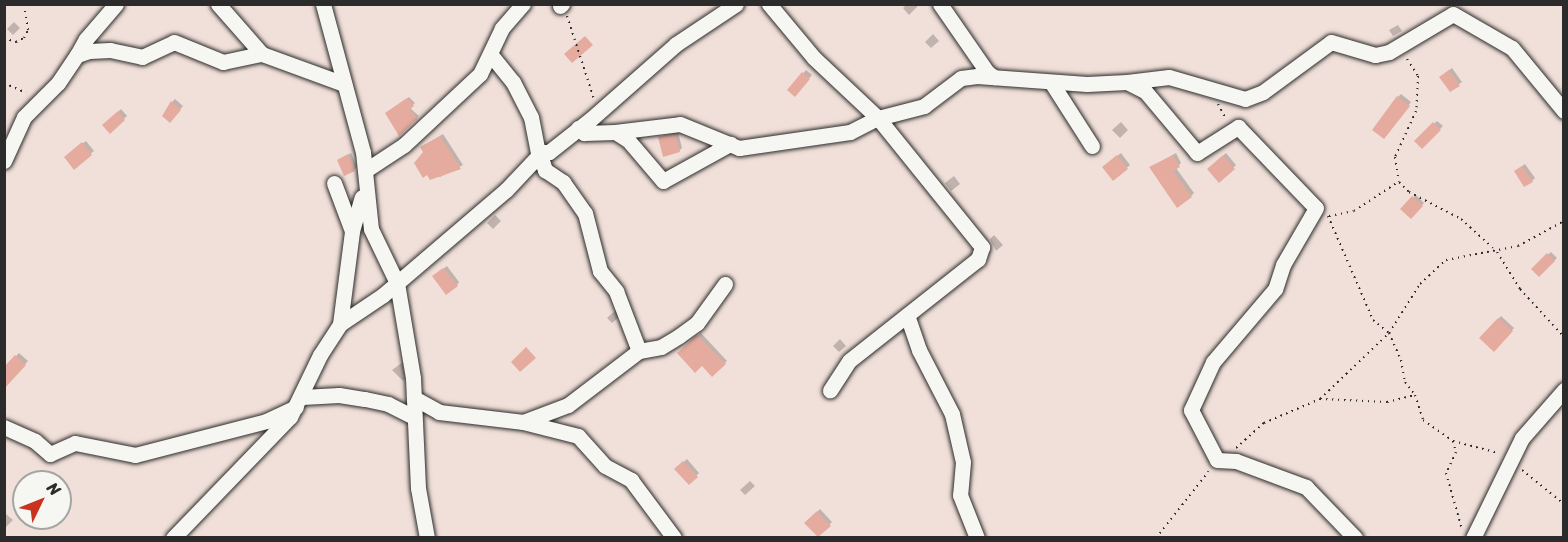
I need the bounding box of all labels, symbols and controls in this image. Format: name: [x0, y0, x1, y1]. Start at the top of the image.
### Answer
north arrow: [12, 470, 72, 530]
text: N: [40, 475, 68, 503]

